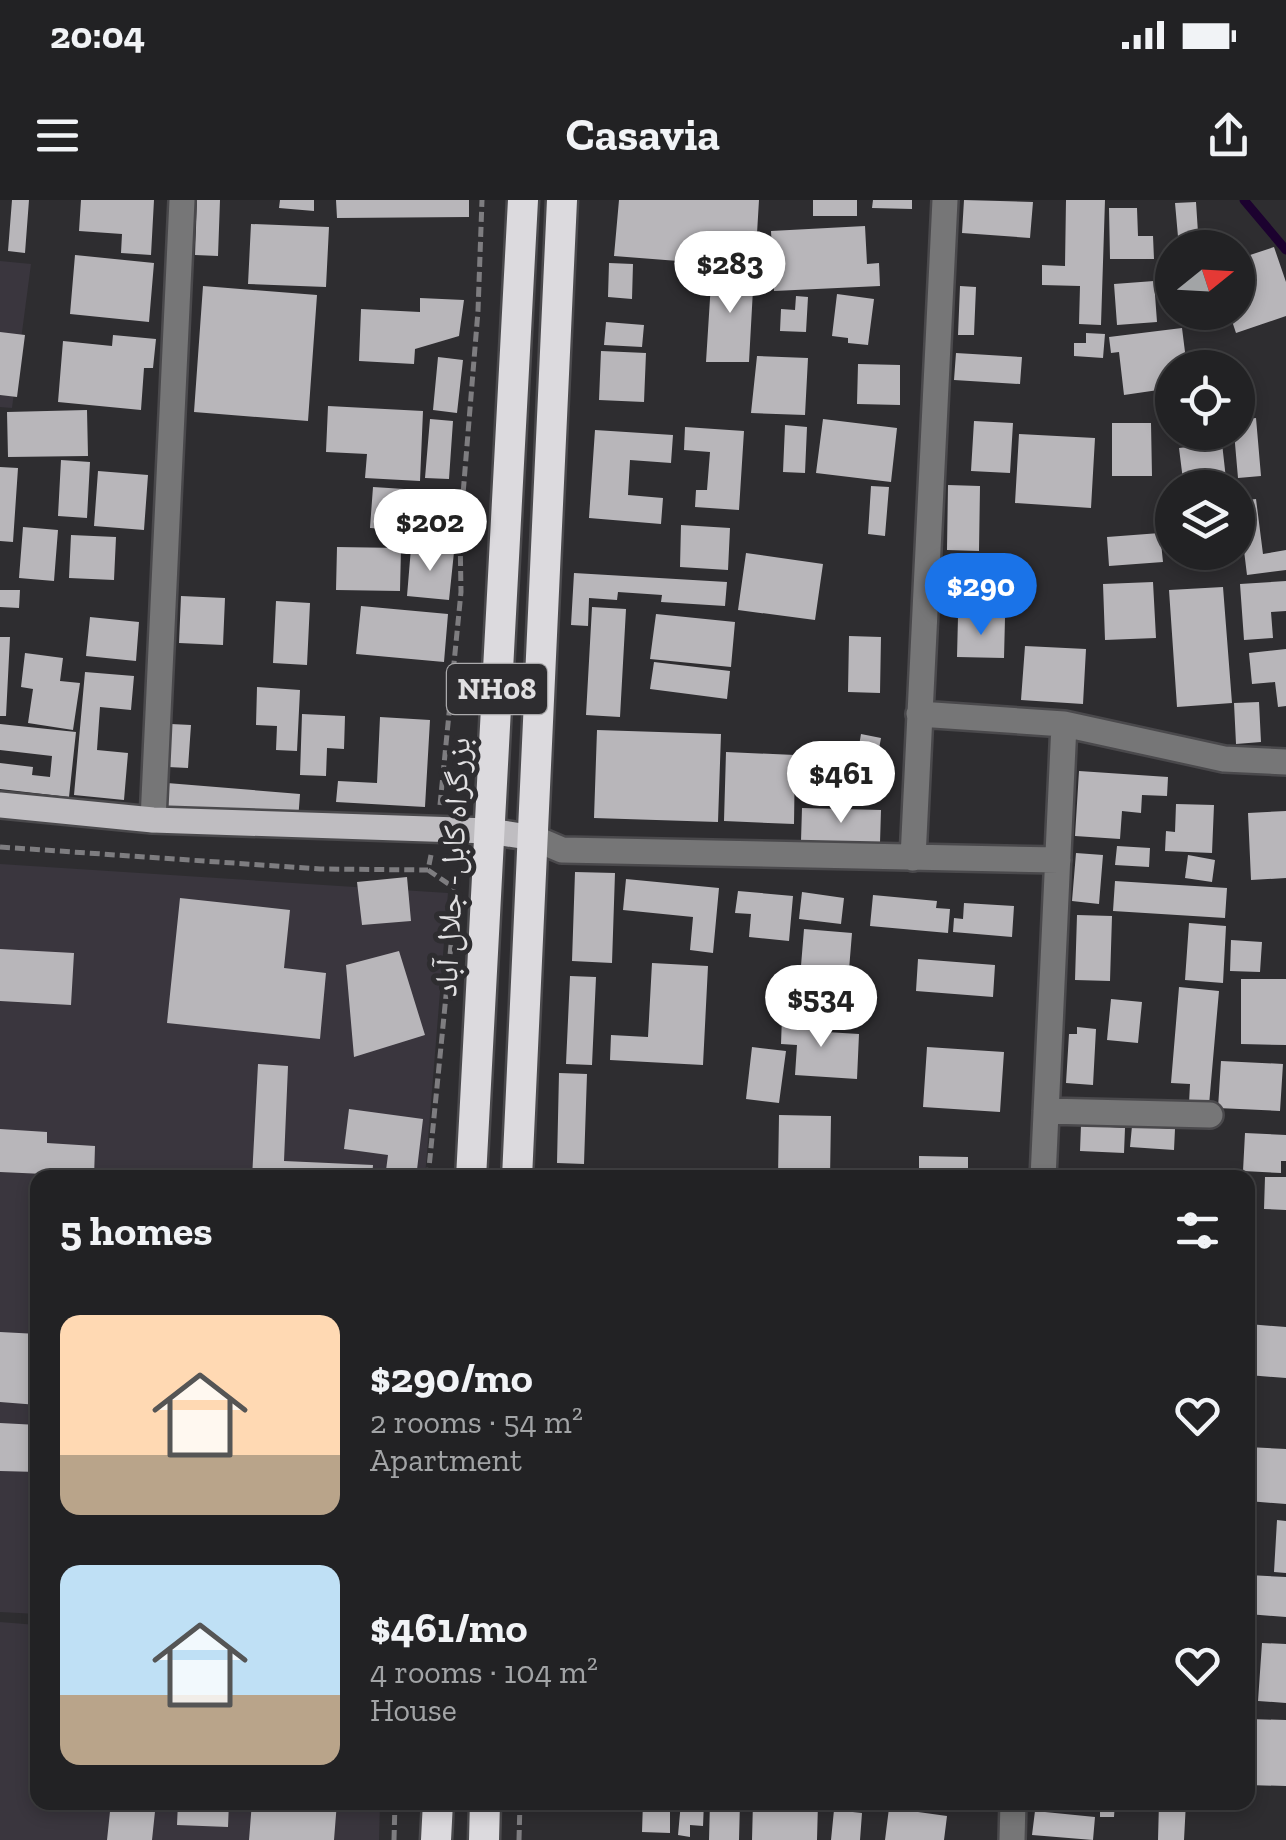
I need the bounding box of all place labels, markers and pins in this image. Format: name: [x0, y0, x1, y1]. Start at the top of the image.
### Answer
pin: $283: [671, 231, 789, 316]
pin: $202: [371, 489, 489, 574]
pin: $290: [922, 553, 1040, 638]
pin: $461: [782, 741, 900, 826]
pin: $534: [762, 965, 880, 1050]

